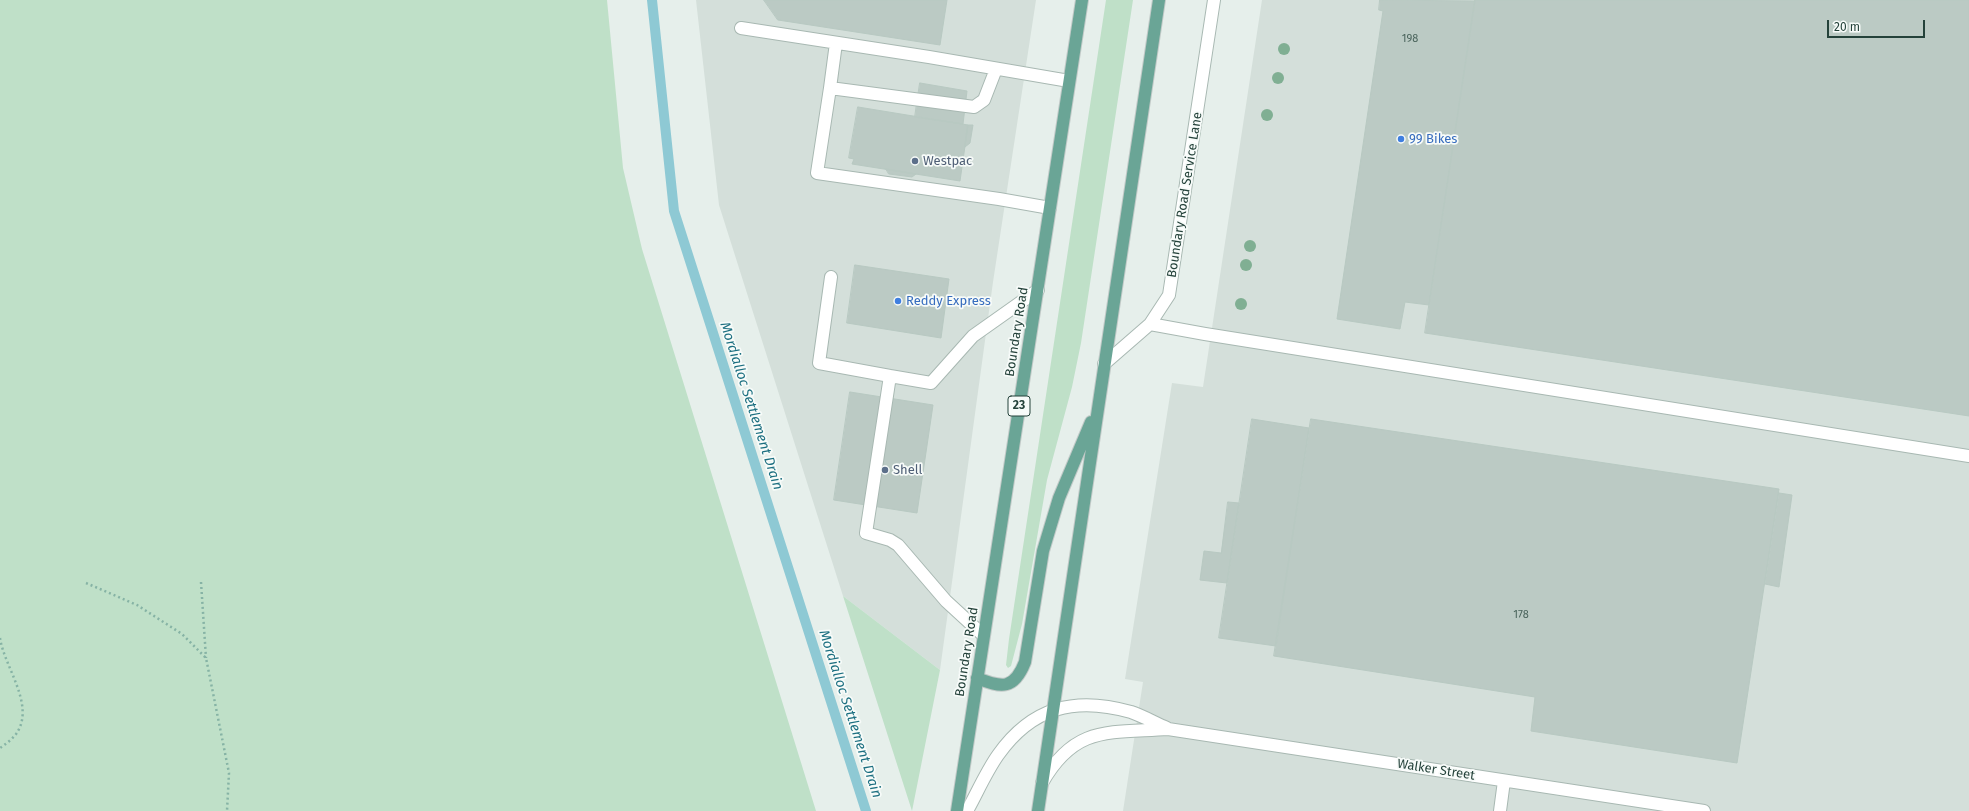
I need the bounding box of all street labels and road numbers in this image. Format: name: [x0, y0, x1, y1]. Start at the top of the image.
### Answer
street label: Boundary Road Service Lane: [1164, 111, 1206, 279]
street label: Boundary Road: [1002, 286, 1032, 378]
road number: 23: [1008, 396, 1030, 416]
street label: Boundary Road: [952, 606, 982, 698]
street label: Walker Street: [1396, 756, 1476, 784]

